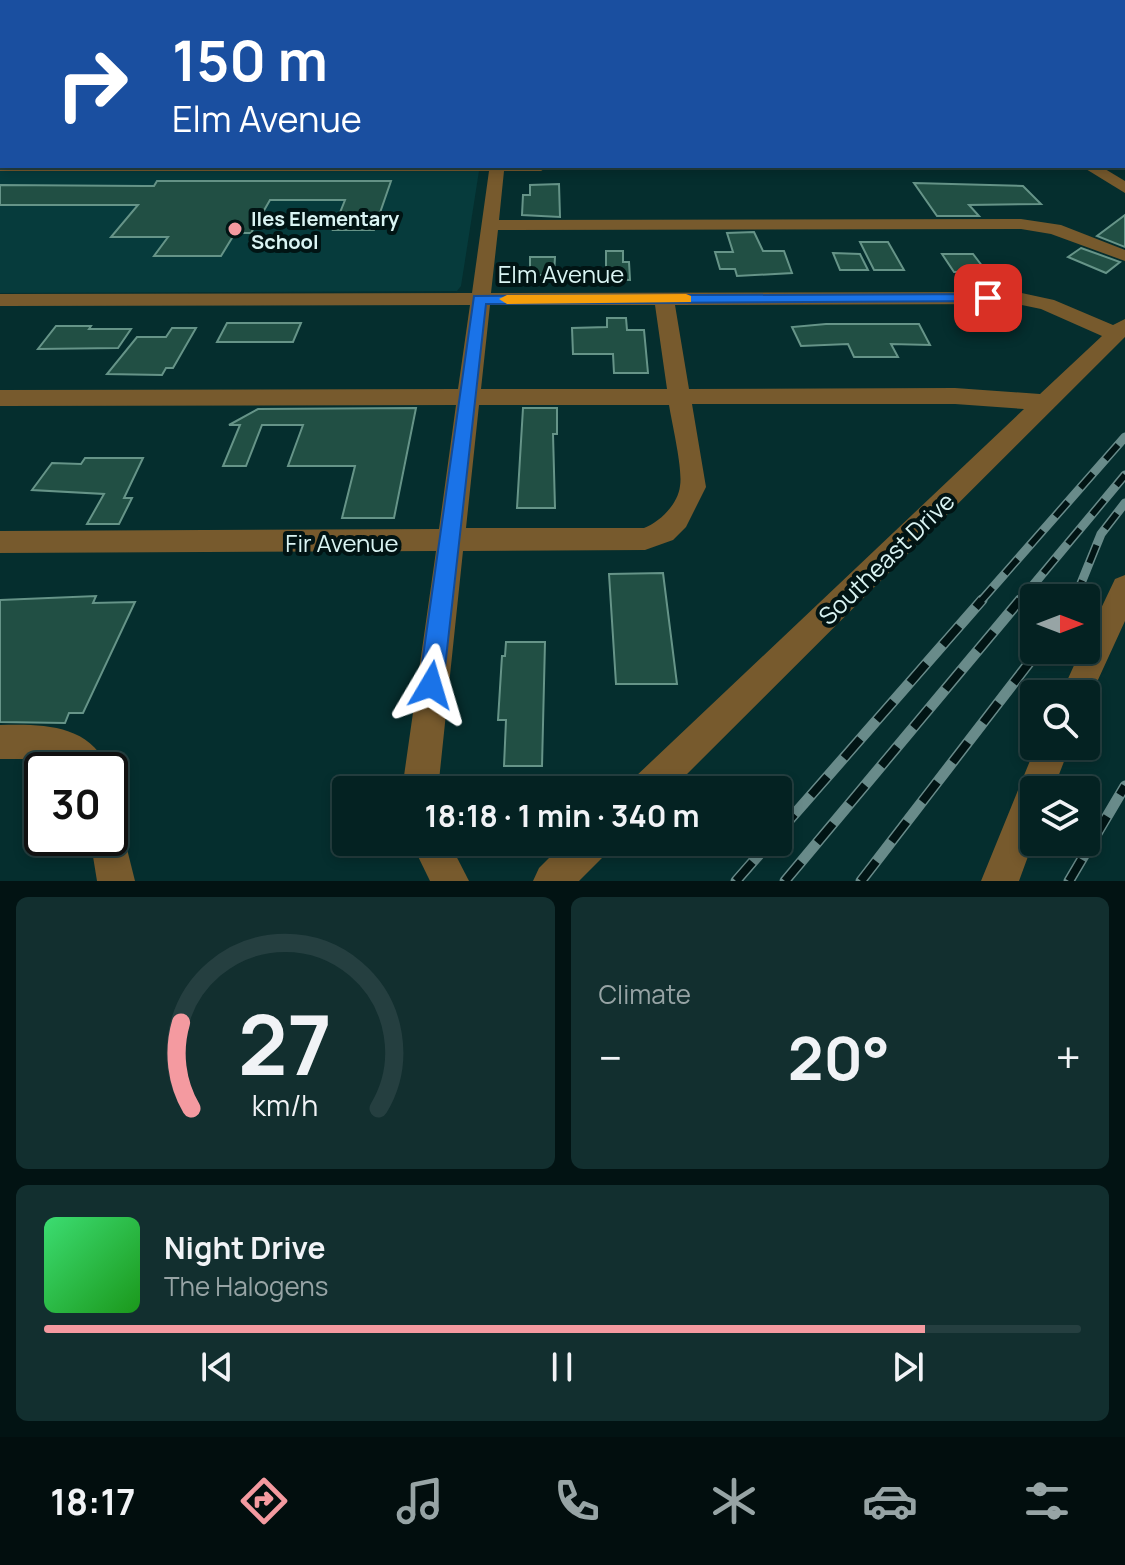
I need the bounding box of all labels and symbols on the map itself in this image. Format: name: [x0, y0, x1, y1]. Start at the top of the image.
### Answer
place label: Iles Elementary School: [251, 205, 400, 255]
marker: Iles Elementary School: [226, 220, 244, 238]
street label: Elm Avenue: [498, 257, 624, 290]
pin: [954, 264, 1022, 332]
street label: Southeast Drive: [811, 485, 961, 631]
street label: Fir Avenue: [285, 526, 399, 559]
north arrow: [1020, 584, 1100, 664]
position arrow: [389, 643, 473, 727]
speed limit sign: 30: [24, 752, 128, 856]

